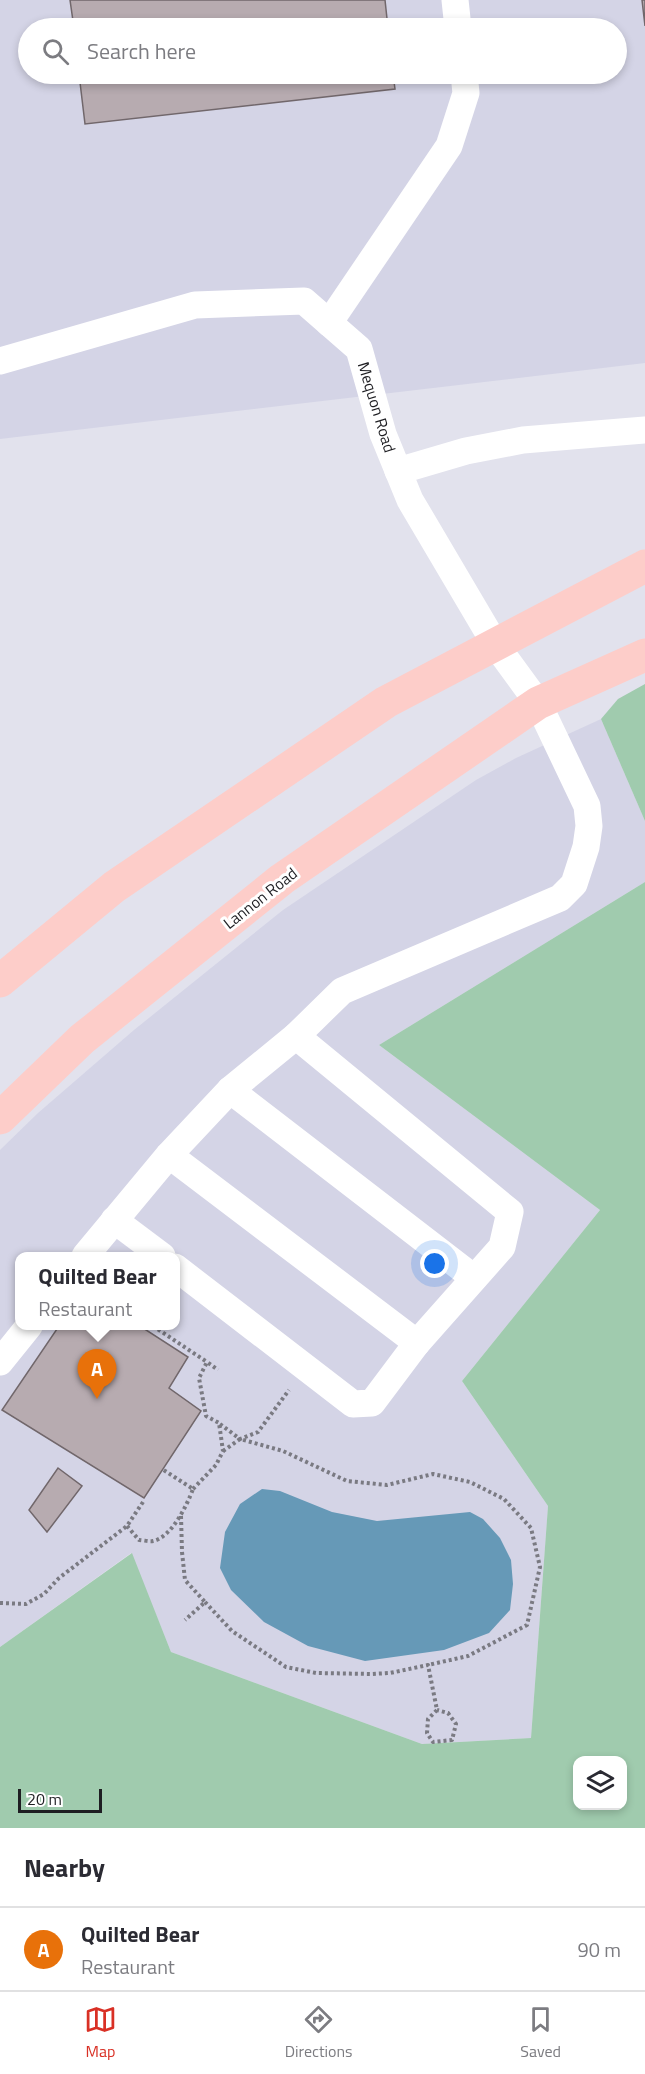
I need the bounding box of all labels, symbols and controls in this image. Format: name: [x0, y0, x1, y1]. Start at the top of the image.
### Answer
search box: [18, 18, 627, 84]
text: Search here: [87, 34, 196, 68]
icon: search: [39, 35, 72, 68]
street label: Mequon Road: [352, 359, 402, 455]
street label: Lannon Road: [218, 861, 302, 935]
your location: [420, 1249, 449, 1278]
popup: [15, 1252, 180, 1330]
text: Quilted Bear: [38, 1259, 157, 1293]
text: Restaurant: [38, 1293, 132, 1324]
pin: A: [78, 1350, 116, 1399]
map controls: [573, 1756, 627, 1810]
button: layers: [573, 1756, 627, 1810]
scale bar: [18, 1786, 102, 1814]
text: 20 m: [27, 1787, 62, 1811]
text: Nearby: [24, 1848, 105, 1887]
text: Quilted Bear: [81, 1917, 199, 1951]
text: A: [37, 1934, 50, 1965]
text: 90 m: [577, 1934, 621, 1965]
text: Restaurant: [81, 1951, 175, 1982]
tab: Map: [84, 2003, 117, 2063]
tab: Directions: [285, 2003, 353, 2063]
tab: Saved: [520, 2003, 561, 2063]

